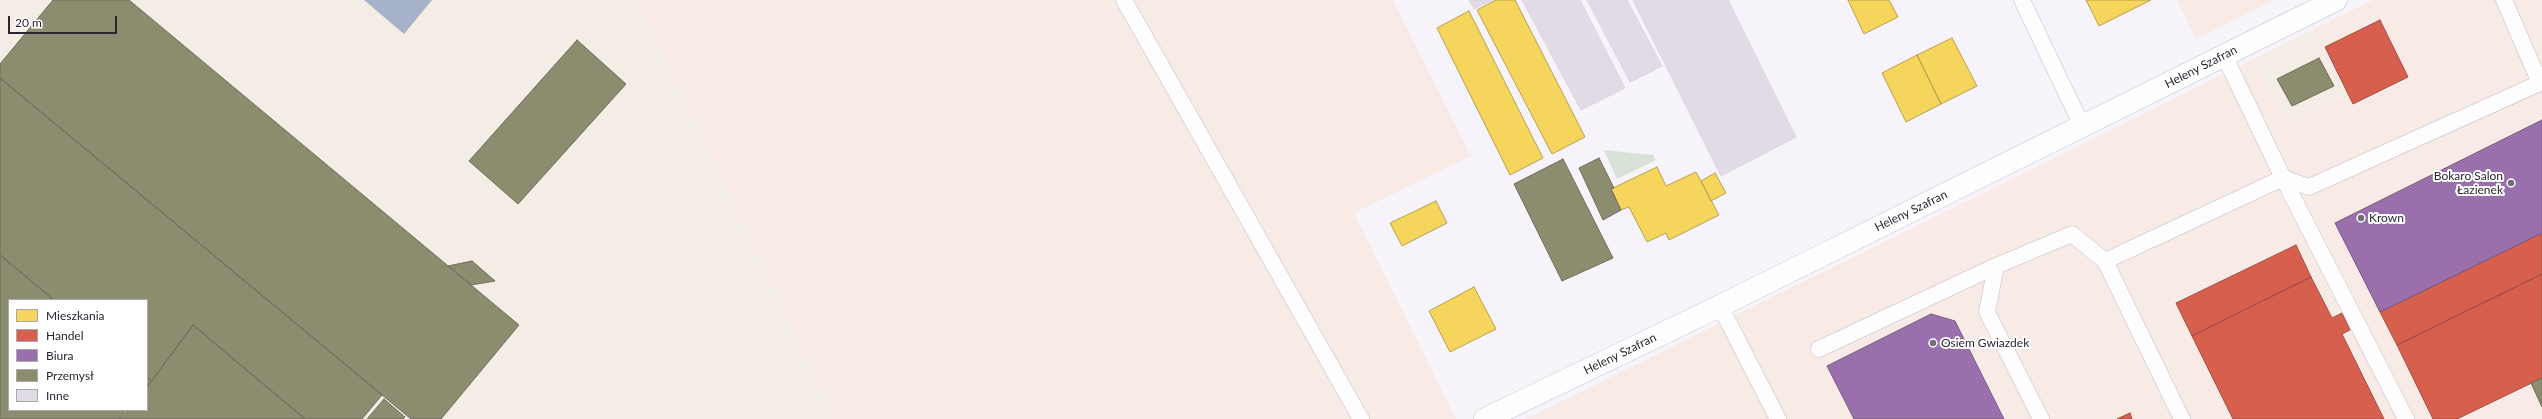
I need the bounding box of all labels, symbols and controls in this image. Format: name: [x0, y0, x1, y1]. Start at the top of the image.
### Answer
scale bar: [10, 8, 119, 34]
text: 20 m: [15, 15, 42, 30]
street label: Heleny Szafran: [2163, 43, 2239, 91]
place label: Bokaro Salon Łazienek: [2434, 169, 2503, 197]
marker: Bokaro Salon Łazienek: [2506, 178, 2516, 188]
street label: Heleny Szafran: [1872, 187, 1950, 235]
place label: Krown: [2369, 211, 2404, 225]
marker: Krown: [2356, 213, 2366, 223]
legend: [8, 299, 148, 411]
text: Mieszkania: [46, 308, 105, 323]
text: Handel: [46, 328, 84, 343]
street label: Heleny Szafran: [1581, 330, 1659, 378]
place label: Osiem Gwiazdek: [1941, 336, 2029, 350]
marker: Osiem Gwiazdek: [1928, 338, 1938, 348]
text: Biura: [46, 348, 73, 363]
text: Przemysł: [46, 368, 94, 383]
text: Inne: [46, 388, 69, 403]

